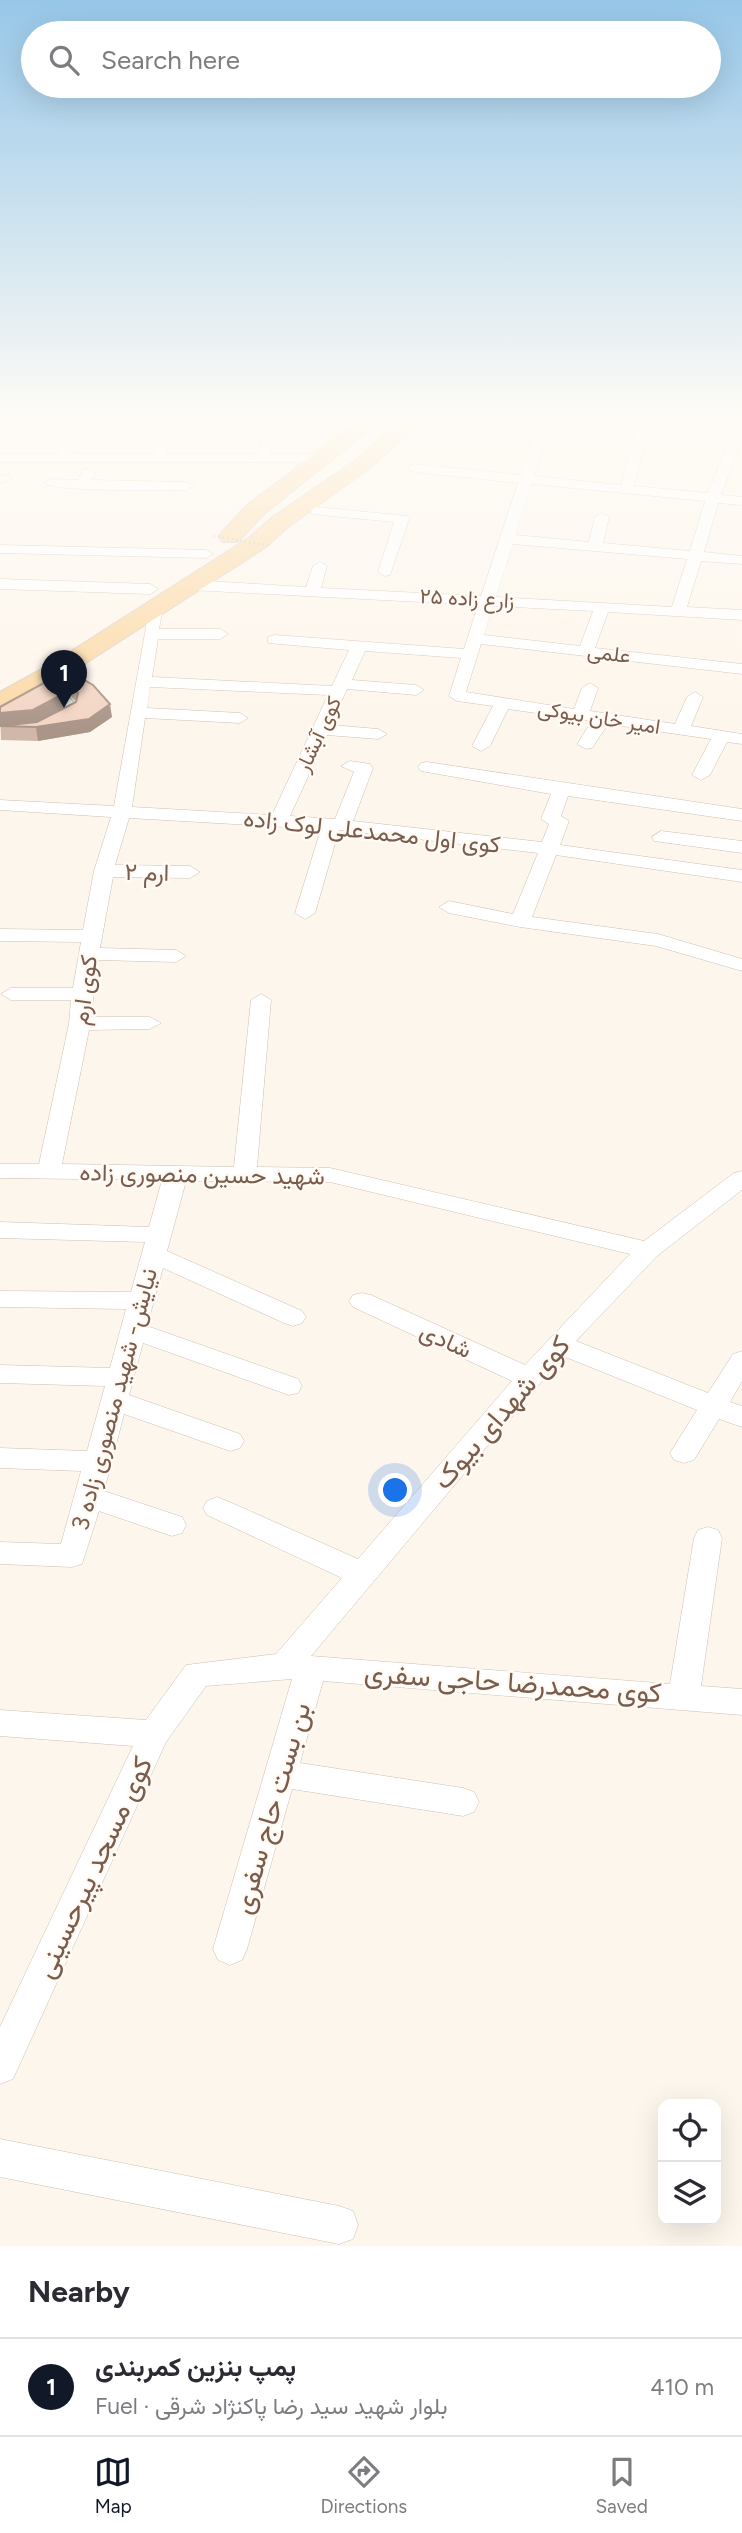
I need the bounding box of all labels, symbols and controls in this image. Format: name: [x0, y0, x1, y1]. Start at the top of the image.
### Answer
search box: [21, 21, 721, 98]
icon: search: [45, 41, 83, 79]
text: Search here: [101, 44, 240, 76]
street label: زارع زاده ۲۵: [419, 583, 515, 615]
street label: علمی: [586, 638, 632, 668]
pin: 1: [41, 650, 87, 708]
street label: کوی آبشار: [289, 692, 347, 777]
street label: امیر خان بیوکی: [536, 695, 662, 740]
street label: کوی اول محمدعلی لوک زاده: [242, 803, 502, 860]
street label: ارم ۲: [124, 857, 170, 889]
street label: کوی ارم: [65, 953, 105, 1027]
street label: شهید حسین منصوری زاده: [79, 1157, 325, 1192]
street label: نیایش- شهید منصوری زاده 3: [65, 1265, 164, 1534]
street label: شادی: [416, 1316, 476, 1364]
street label: کوی شهدای بیوک: [425, 1328, 578, 1496]
your location: [378, 1473, 412, 1507]
street label: کوی محمدرضا حاجی سفری: [363, 1655, 663, 1710]
street label: بن بست حاج سفری: [225, 1698, 319, 1918]
street label: کوی مسجد پیرحسینی: [27, 1751, 161, 1984]
map controls: [658, 2099, 721, 2225]
button: locate: [658, 2099, 721, 2162]
button: layers: [658, 2162, 721, 2225]
text: Nearby: [28, 2273, 130, 2310]
text: پمپ بنزین کمربندی: [95, 2351, 296, 2383]
text: 1: [46, 2373, 56, 2401]
text: 410 m: [650, 2373, 714, 2401]
text: Fuel · بلوار شهید سید رضا پاکنژاد شرقی: [95, 2392, 447, 2420]
tab: Map: [94, 2453, 132, 2518]
tab: Directions: [320, 2453, 407, 2518]
tab: Saved: [595, 2453, 648, 2518]

